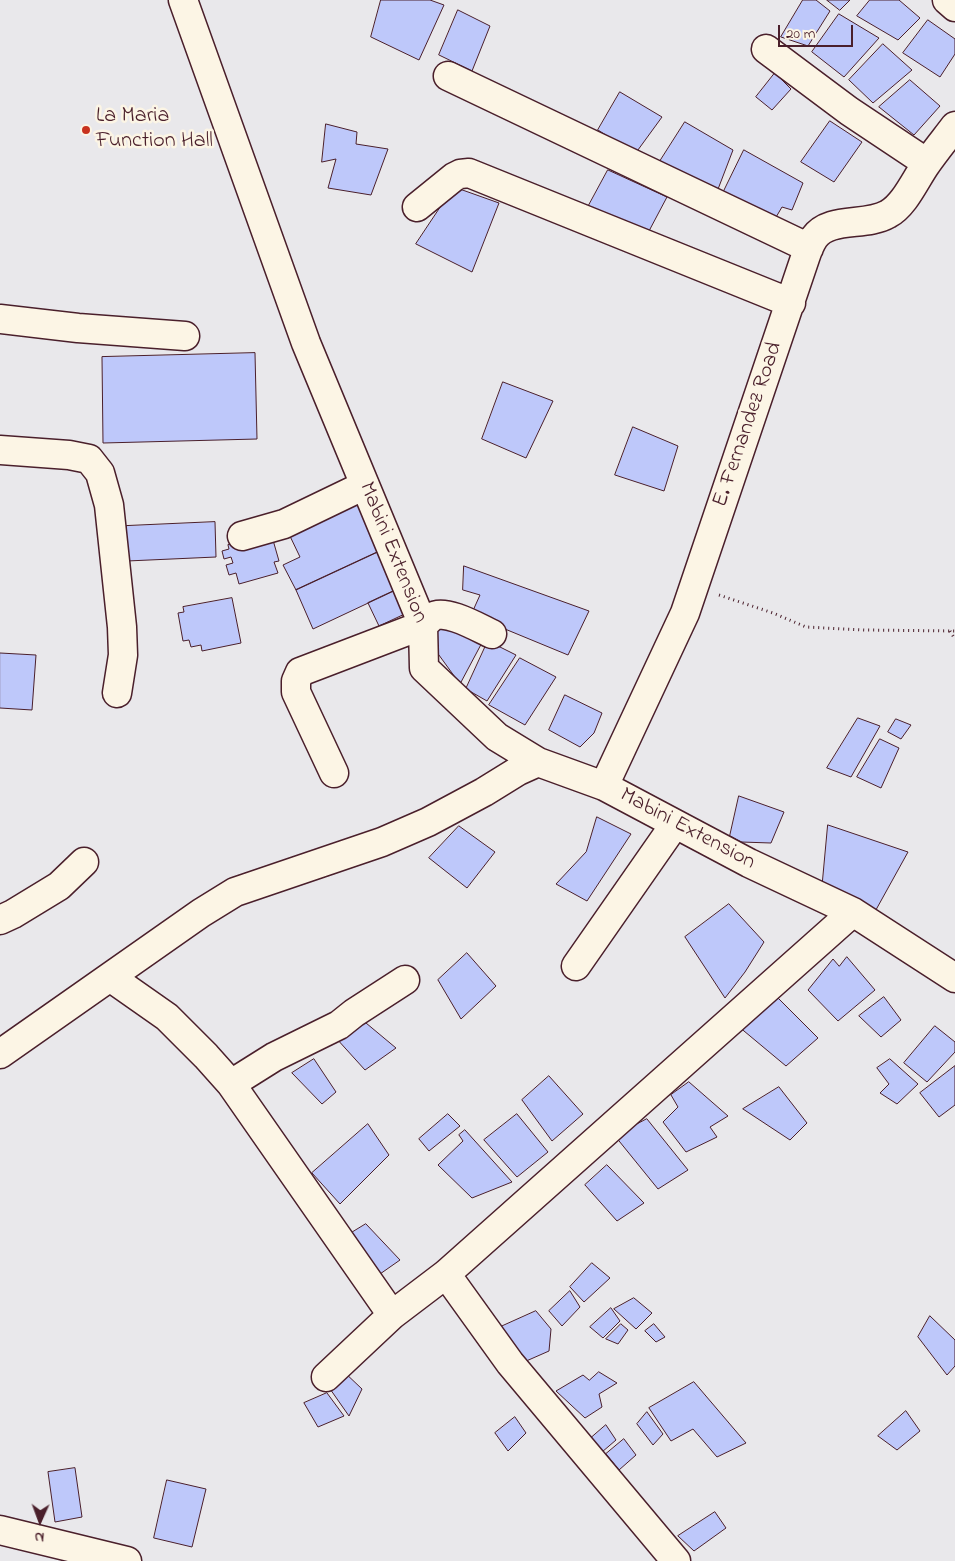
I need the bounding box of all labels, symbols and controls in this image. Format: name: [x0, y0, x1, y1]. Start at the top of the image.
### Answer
scale bar: [780, 15, 855, 47]
text: 20 m: [786, 23, 815, 45]
place label: La Maria Function Hall: [96, 104, 213, 156]
marker: La Maria Function Hall: [80, 124, 92, 136]
street label: E. Fernandez Road: [708, 339, 790, 511]
street label: Mabini Extension: [352, 479, 432, 627]
street label: Mabini Extension: [615, 783, 759, 877]
north arrow: [15, 1496, 65, 1546]
text: N: [34, 1526, 45, 1547]

